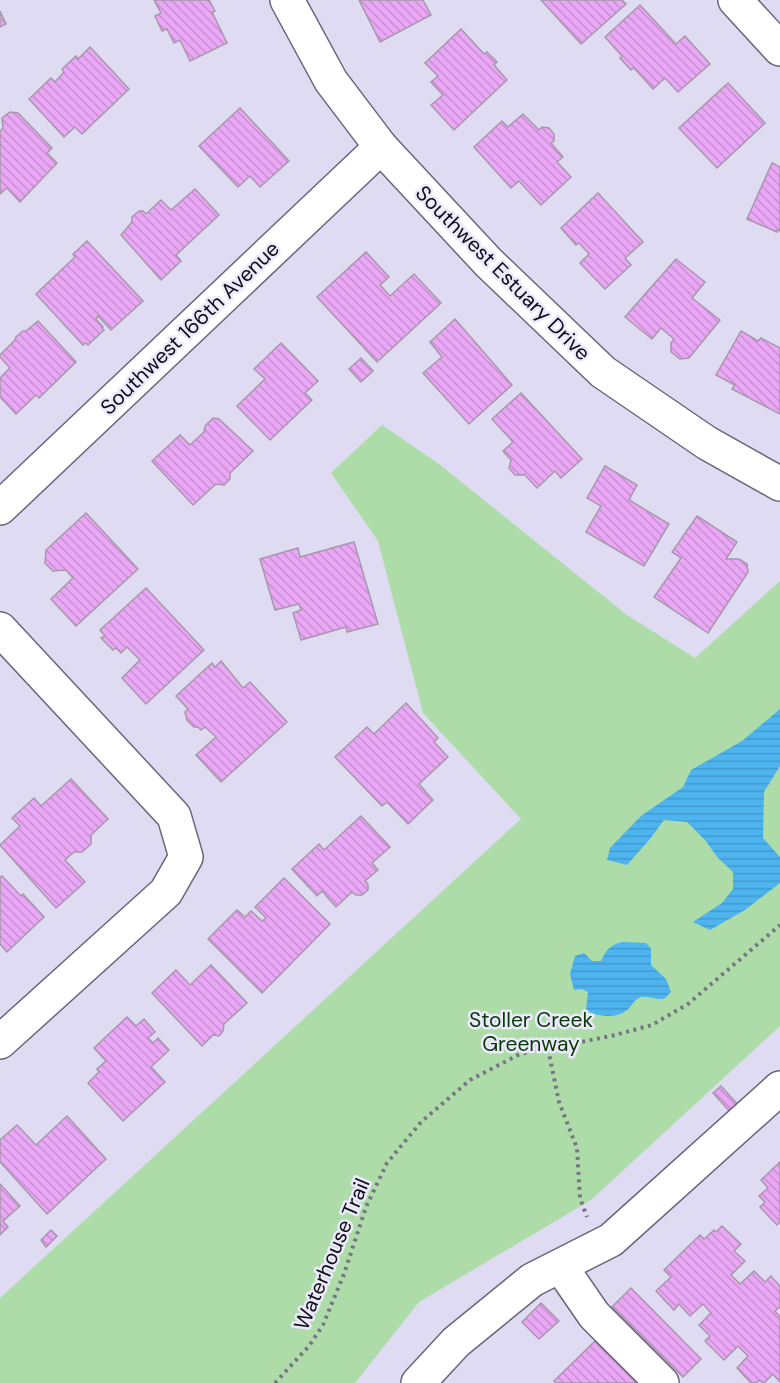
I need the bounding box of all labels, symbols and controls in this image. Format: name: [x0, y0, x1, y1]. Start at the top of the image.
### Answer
street label: Southwest Estuary Drive: [409, 179, 597, 367]
street label: Southwest 166th Avenue: [94, 235, 286, 421]
park label: Stoller Creek Greenway: [469, 1006, 593, 1058]
street label: Waterhouse Trail: [287, 1174, 377, 1334]

